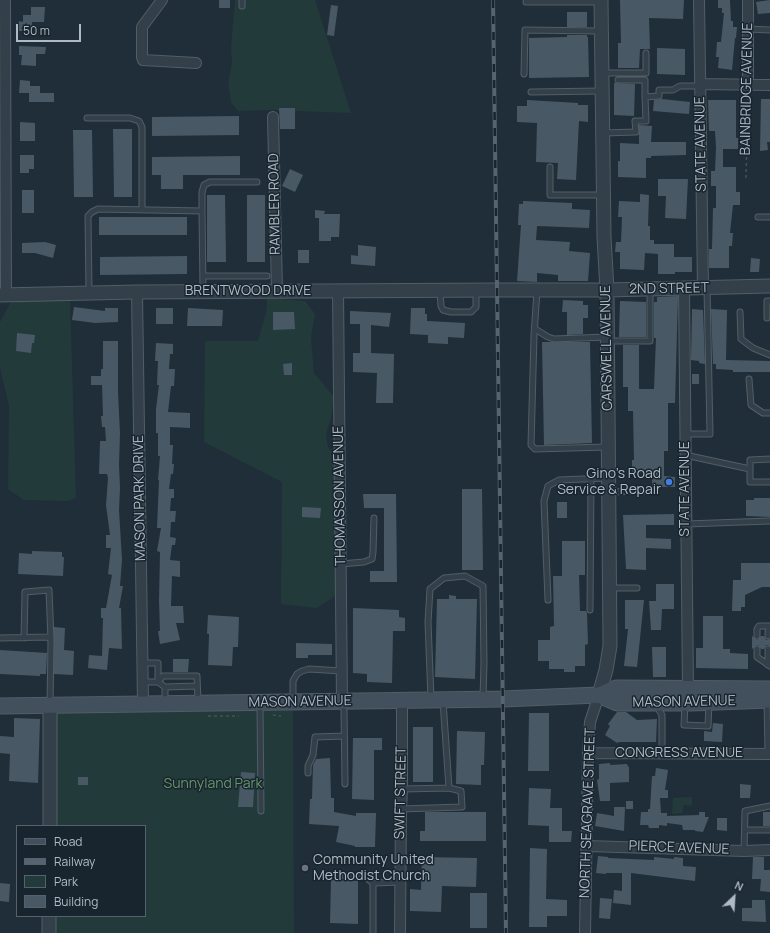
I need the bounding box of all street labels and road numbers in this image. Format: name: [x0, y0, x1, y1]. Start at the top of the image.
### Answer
street label: BAINBRIDGE AVENUE: [737, 22, 757, 156]
street label: STATE AVENUE: [692, 96, 710, 192]
street label: RAMBLER ROAD: [266, 153, 284, 255]
street label: 2ND STREET: [629, 280, 709, 298]
street label: BRENTWOOD DRIVE: [185, 283, 311, 299]
street label: CARSWELL AVENUE: [598, 285, 616, 411]
street label: THOMASSON AVENUE: [330, 426, 350, 566]
street label: MASON PARK DRIVE: [131, 435, 149, 561]
street label: STATE AVENUE: [677, 441, 693, 537]
street label: MASON AVENUE: [248, 693, 352, 711]
street label: MASON AVENUE: [632, 693, 736, 711]
street label: NORTH SEAGRAVE STREET: [577, 728, 599, 898]
street label: CONGRESS AVENUE: [615, 745, 743, 761]
street label: SWIFT STREET: [392, 746, 410, 840]
street label: PIERCE AVENUE: [628, 838, 730, 858]

